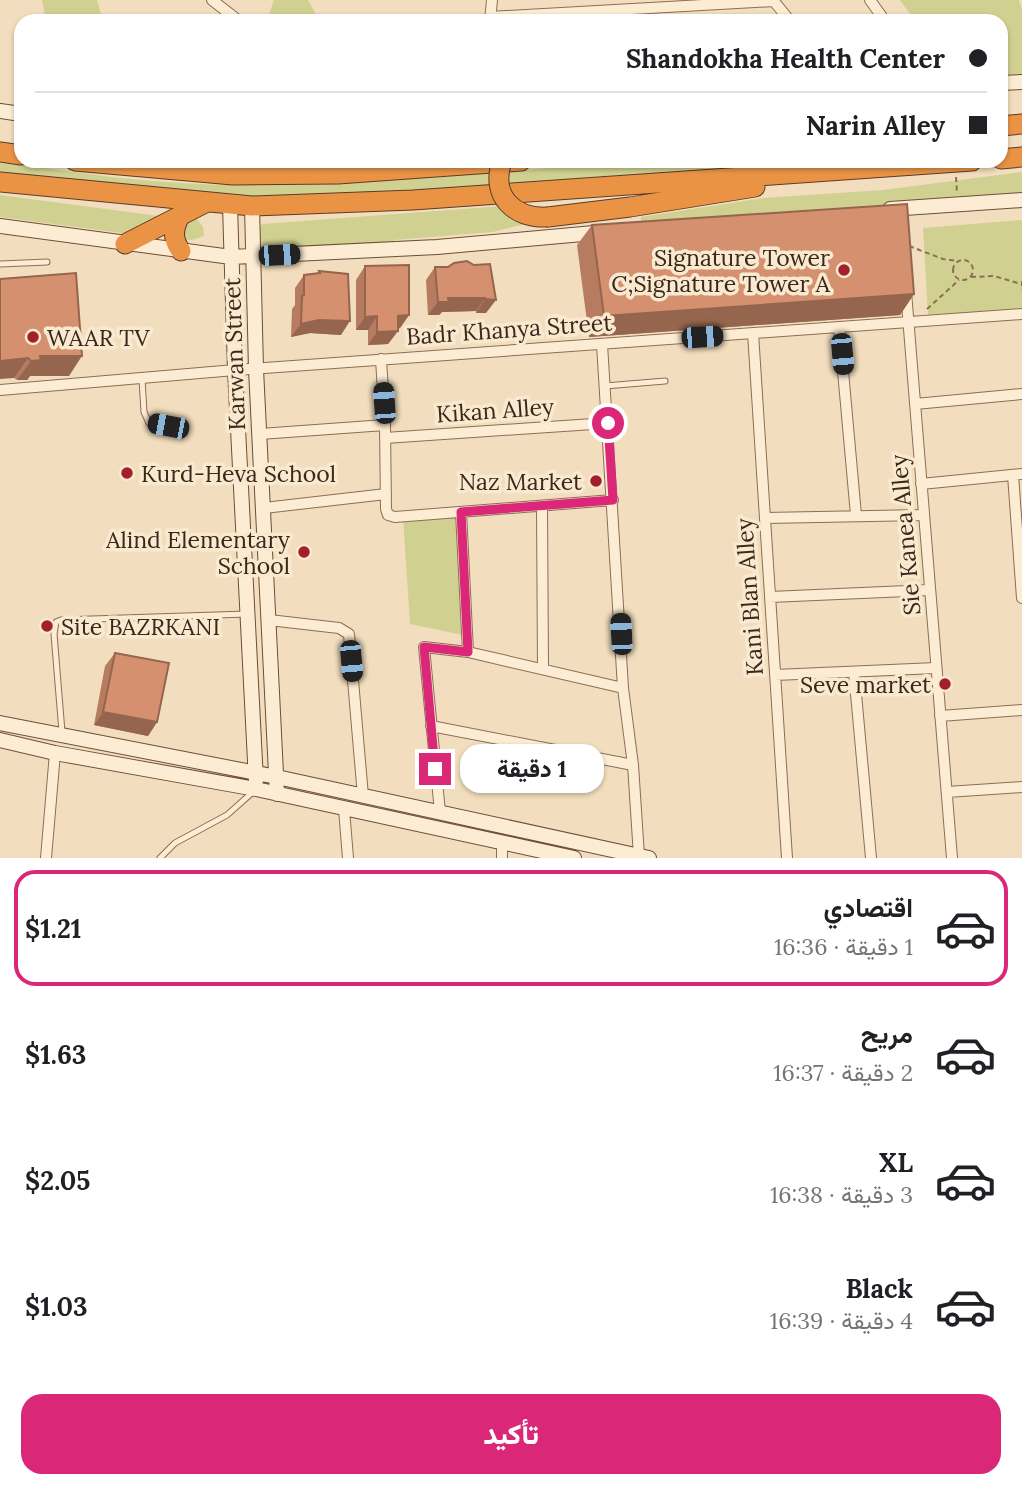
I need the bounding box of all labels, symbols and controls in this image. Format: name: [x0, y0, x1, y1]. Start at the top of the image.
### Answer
text: Shandokha Health Center: [626, 42, 945, 75]
text: Narin Alley: [806, 109, 945, 142]
car: [258, 243, 301, 267]
place label: Signature Tower C;Signature Tower A: [611, 243, 831, 298]
marker: Signature Tower C;Signature Tower A: [836, 262, 852, 278]
street label: Karwan Street: [217, 277, 251, 431]
street label: Badr Khanya Street: [405, 307, 613, 351]
place label: WAAR TV: [47, 323, 150, 352]
car: [681, 325, 724, 349]
marker: WAAR TV: [25, 329, 41, 345]
car: [830, 332, 855, 376]
car: [373, 381, 396, 425]
street label: Kikan Alley: [435, 391, 556, 429]
route start: [592, 407, 624, 439]
car: [146, 412, 191, 440]
street label: Sie Kanea Alley: [883, 453, 926, 617]
place label: Kurd-Heva School: [141, 459, 336, 488]
marker: Kurd-Heva School: [119, 465, 135, 481]
place label: Naz Market: [459, 467, 582, 496]
marker: Naz Market: [588, 473, 604, 489]
street label: Kani Blan Alley: [729, 516, 769, 677]
place label: Alind Elementary School: [105, 525, 291, 580]
marker: Alind Elementary School: [296, 544, 312, 560]
place label: Site BAZRKANI: [61, 612, 220, 641]
car: [610, 612, 633, 656]
marker: Site BAZRKANI: [39, 618, 55, 634]
car: [339, 639, 364, 683]
place label: Seve market: [800, 670, 931, 699]
marker: Seve market: [937, 676, 953, 692]
callout: 1 دقيقة: [460, 744, 603, 794]
route end: [419, 753, 451, 785]
text: 1 دقيقة: [497, 754, 567, 783]
text: اقتصادي: [824, 891, 913, 924]
icon: car: [934, 897, 997, 960]
text: $1.21: [25, 912, 81, 945]
text: 1 دقيقة · 16:36: [774, 932, 913, 961]
text: مريح: [861, 1017, 913, 1050]
icon: car: [934, 1023, 997, 1086]
text: $1.63: [25, 1038, 86, 1071]
text: 2 دقيقة · 16:37: [773, 1058, 913, 1087]
text: XL: [879, 1146, 913, 1179]
icon: car: [934, 1149, 997, 1212]
text: $2.05: [25, 1164, 90, 1197]
text: 3 دقيقة · 16:38: [770, 1180, 913, 1209]
text: Black: [845, 1272, 913, 1305]
icon: car: [934, 1275, 997, 1338]
text: $1.03: [25, 1290, 88, 1323]
text: 4 دقيقة · 16:39: [770, 1306, 913, 1335]
button: تأكيد: [21, 1394, 1001, 1474]

